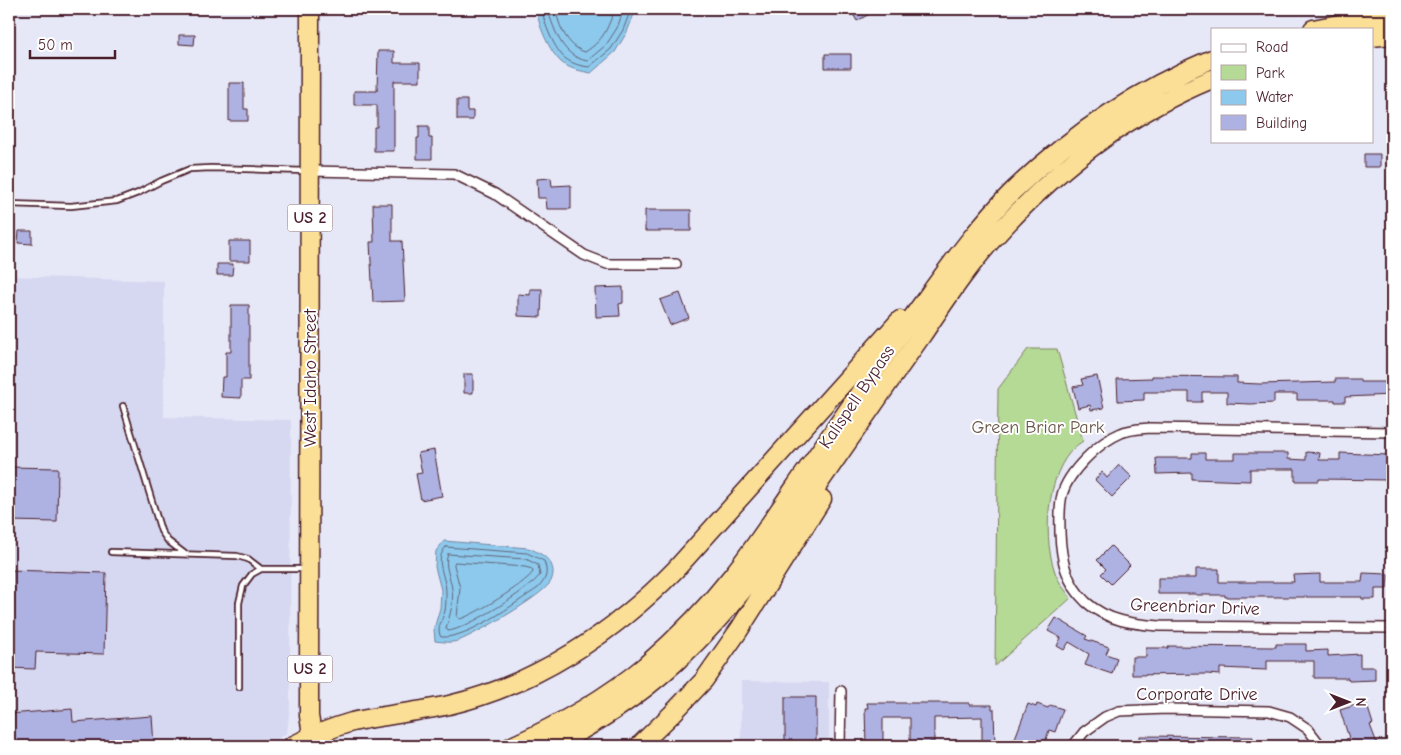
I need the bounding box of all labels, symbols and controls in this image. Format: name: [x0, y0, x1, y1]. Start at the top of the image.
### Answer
scale bar: [30, 28, 115, 60]
legend: [1211, 28, 1374, 142]
text: 50 m: [38, 36, 73, 54]
text: Road: [1256, 38, 1288, 56]
text: Park: [1256, 64, 1285, 82]
text: Water: [1256, 88, 1293, 106]
text: Building: [1256, 114, 1307, 132]
road number: US 2: [288, 204, 332, 232]
street label: West Idaho Street: [300, 308, 321, 447]
street label: Kalispell Bypass: [815, 341, 899, 453]
park label: Green Briar Park: [971, 417, 1105, 438]
street label: Greenbriar Drive: [1130, 594, 1260, 620]
road number: US 2: [288, 656, 332, 682]
north arrow: [1324, 678, 1374, 728]
street label: Corporate Drive: [1136, 684, 1258, 705]
text: N: [1352, 697, 1369, 707]

